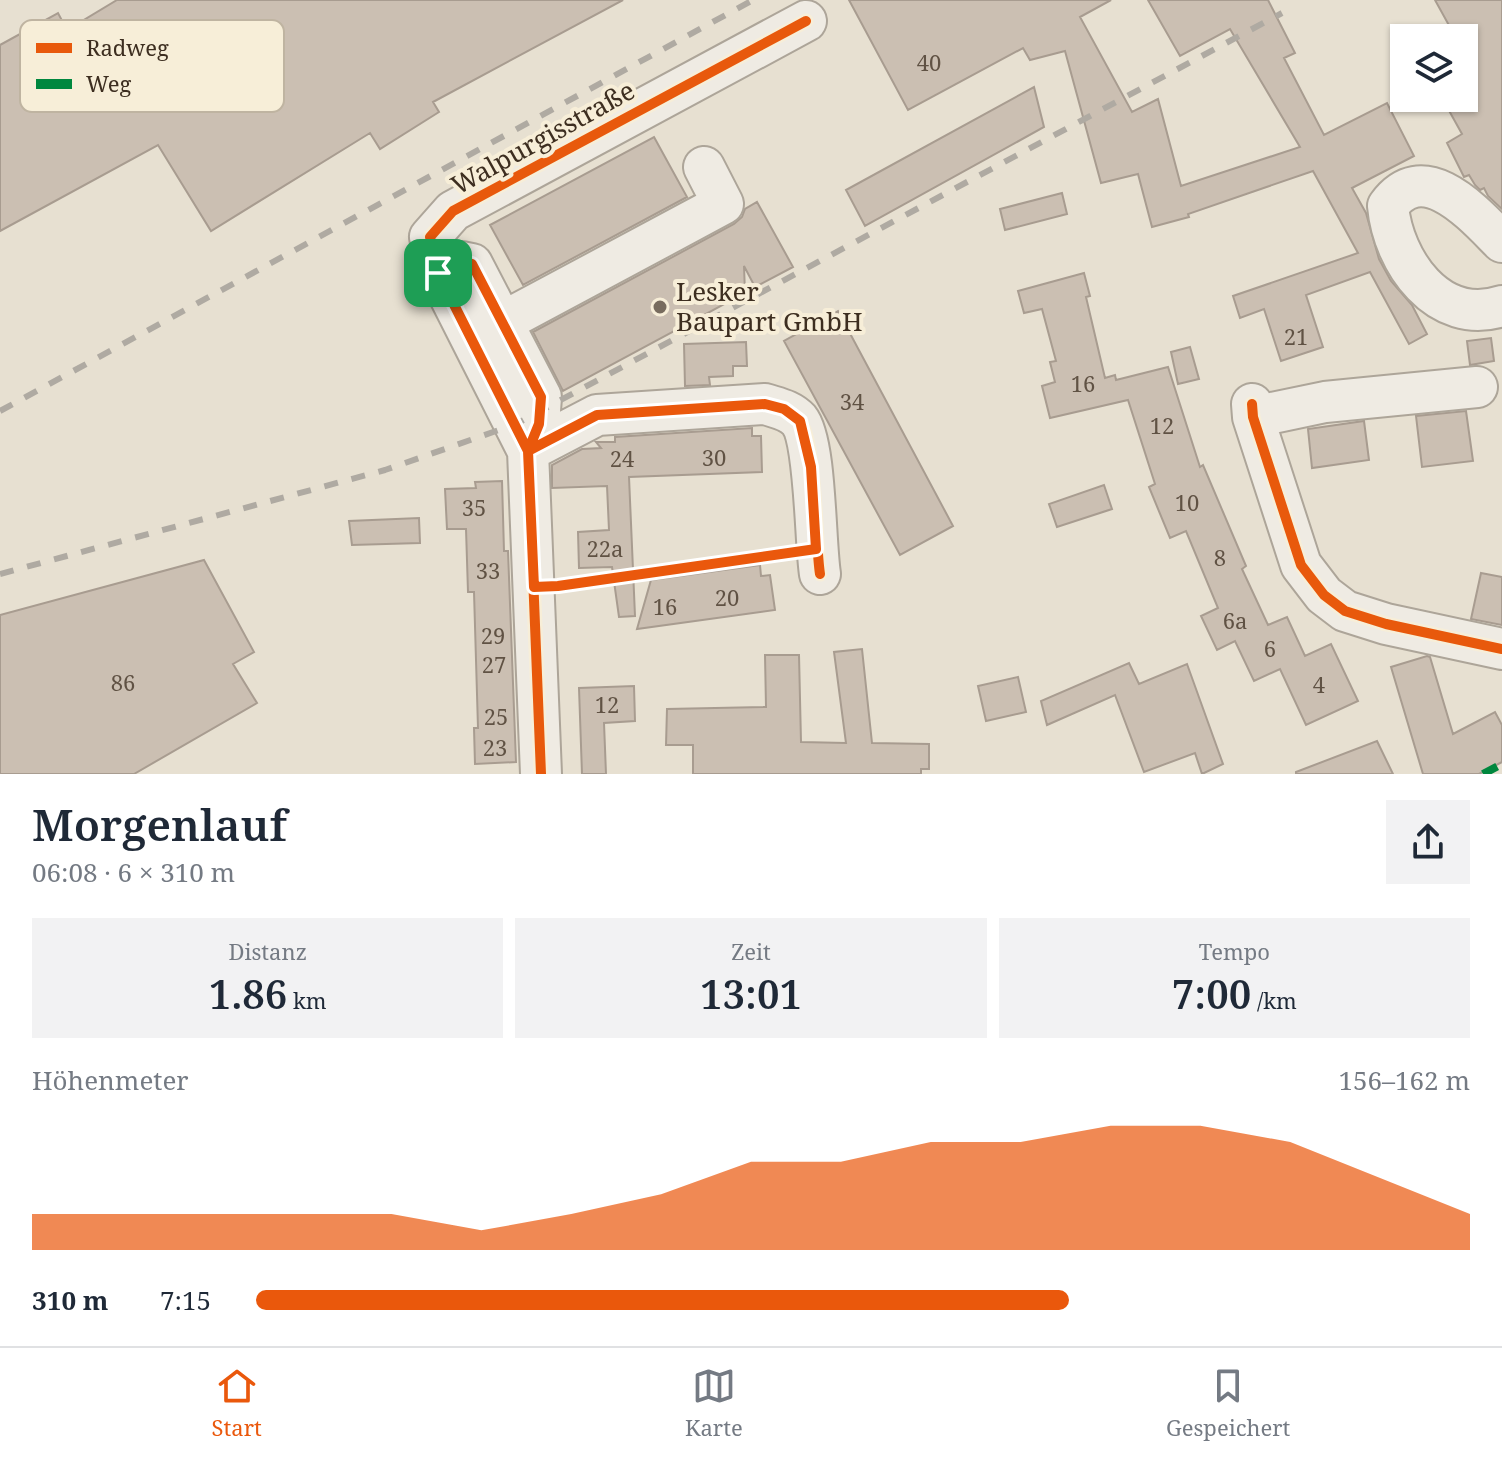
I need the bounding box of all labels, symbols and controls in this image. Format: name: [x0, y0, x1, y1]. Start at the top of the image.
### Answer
legend: [20, 20, 284, 112]
map controls: [1390, 24, 1478, 112]
button: layers: [1390, 24, 1478, 112]
text: Radweg: [86, 32, 169, 62]
house number: 40: [917, 47, 941, 77]
text: Weg: [86, 68, 131, 98]
street label: Walpurgisstraße: [444, 72, 641, 203]
pin: [404, 239, 472, 307]
icon: arrive: [416, 251, 460, 295]
place label: Lesker Baupart GmbH: [676, 273, 863, 339]
marker: Lesker Baupart GmbH: [651, 298, 669, 316]
house number: 21: [1284, 321, 1308, 351]
house number: 16: [1071, 368, 1095, 398]
house number: 34: [840, 386, 864, 416]
house number: 12: [1150, 410, 1174, 440]
house number: 30: [702, 442, 726, 472]
house number: 24: [610, 443, 634, 473]
house number: 10: [1175, 487, 1199, 517]
house number: 35: [462, 492, 486, 522]
house number: 22a: [587, 533, 623, 563]
house number: 8: [1214, 542, 1226, 572]
house number: 33: [476, 555, 500, 585]
house number: 20: [715, 582, 739, 612]
house number: 16: [653, 591, 677, 621]
house number: 6a: [1223, 605, 1247, 635]
house number: 29: [481, 620, 505, 650]
house number: 6: [1264, 633, 1276, 663]
house number: 27: [482, 649, 506, 679]
house number: 86: [111, 667, 135, 697]
house number: 4: [1313, 669, 1325, 699]
house number: 12: [595, 689, 619, 719]
house number: 25: [484, 701, 508, 731]
house number: 23: [483, 732, 507, 762]
text: Morgenlauf: [32, 794, 287, 854]
button: share: [1386, 800, 1470, 884]
text: 06:08 · 6 × 310 m: [32, 854, 235, 890]
text: Distanz: [228, 936, 307, 966]
text: Zeit: [731, 936, 771, 966]
text: Tempo: [1199, 936, 1270, 966]
text: 1.86: [209, 966, 287, 1021]
text: 13:01: [700, 966, 802, 1021]
text: 7:00: [1172, 966, 1251, 1021]
text: km: [287, 985, 327, 1015]
text: /km: [1251, 985, 1297, 1015]
text: Höhenmeter: [32, 1062, 189, 1098]
text: 156–162 m: [1338, 1062, 1470, 1098]
text: 310 m: [32, 1282, 108, 1318]
text: 7:15: [160, 1282, 211, 1318]
tab: Start: [212, 1364, 262, 1442]
tab: Karte: [685, 1364, 743, 1442]
tab: Gespeichert: [1166, 1364, 1290, 1442]

